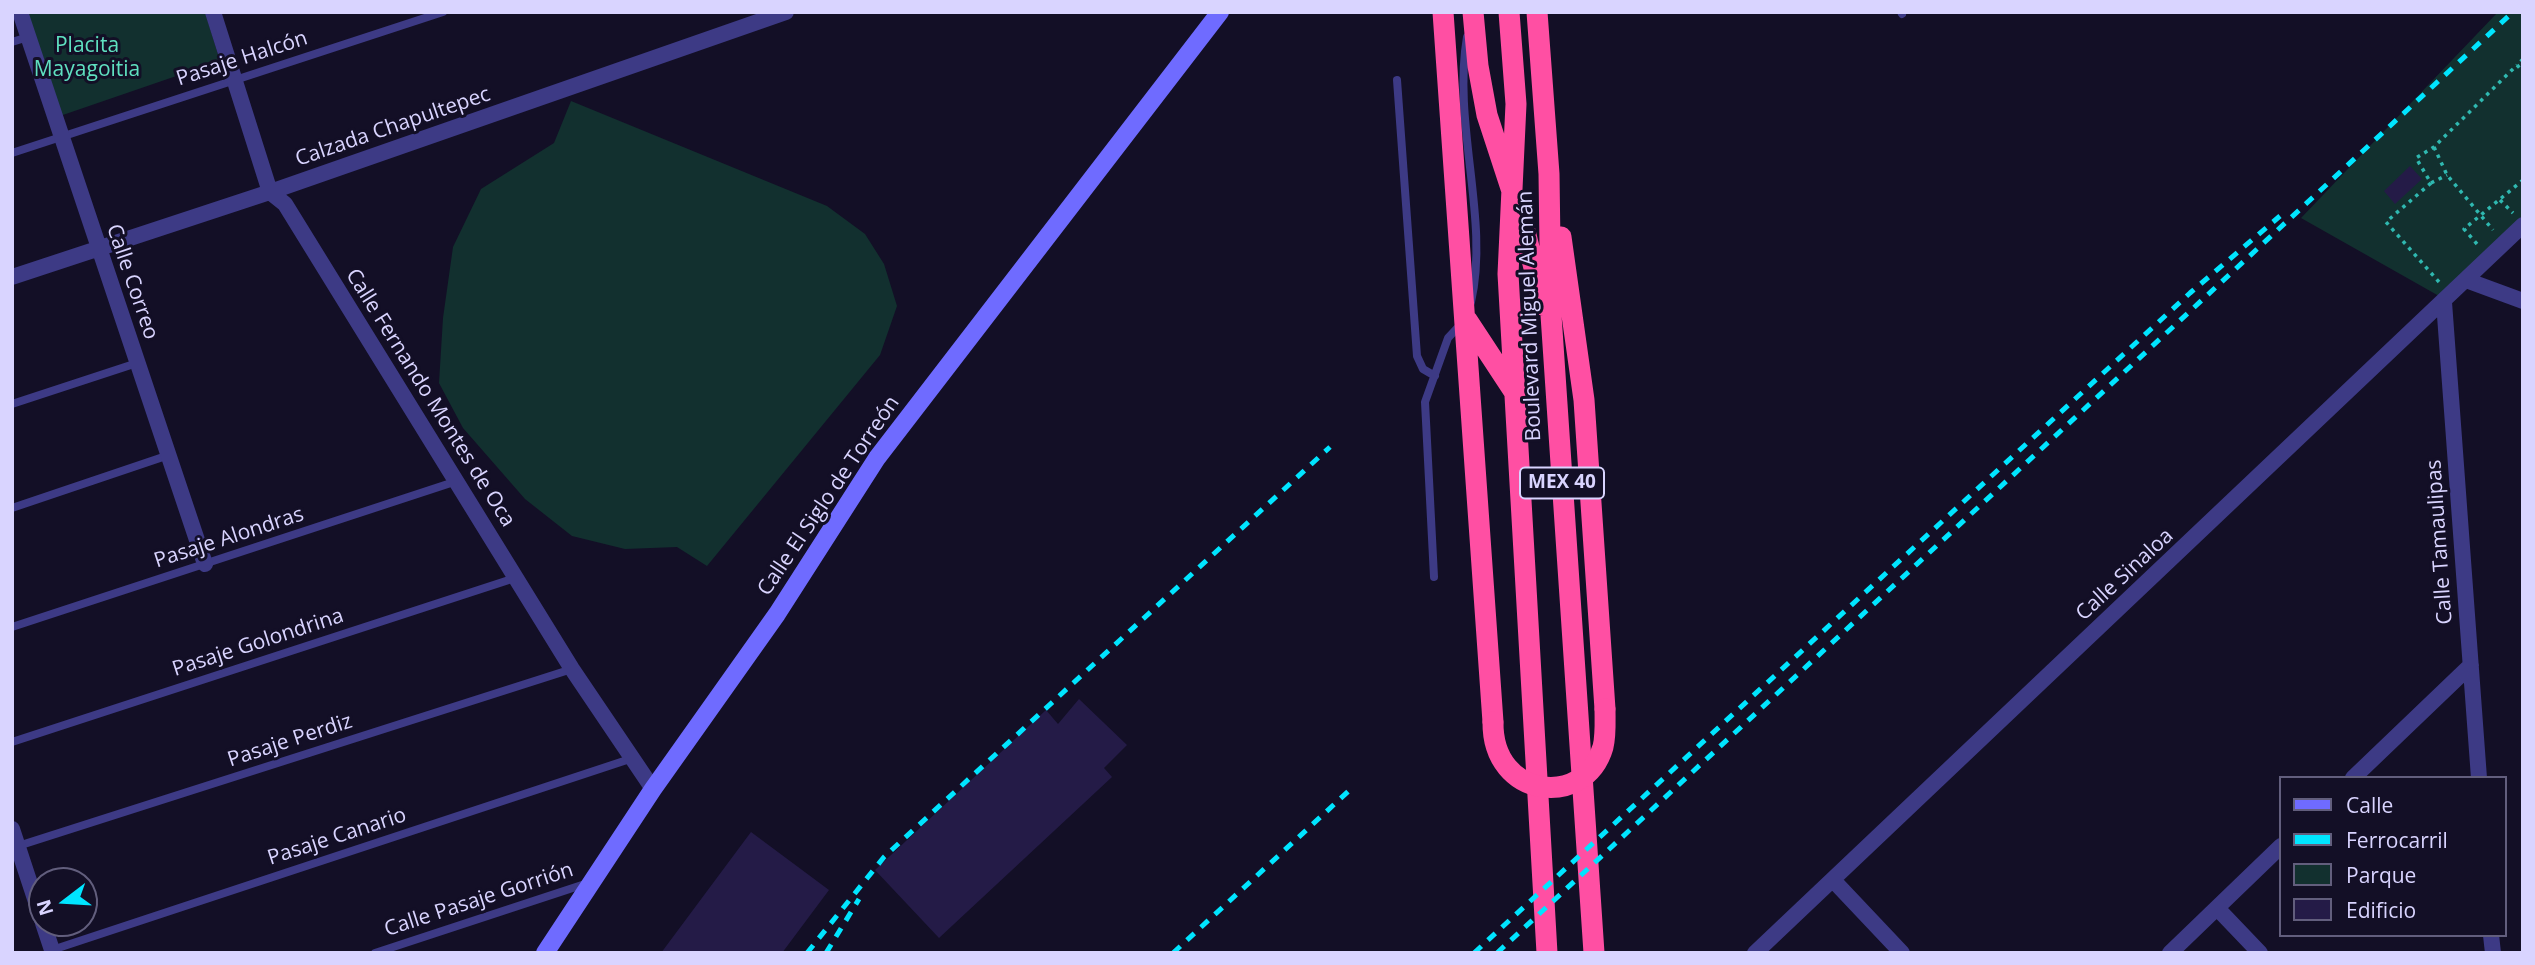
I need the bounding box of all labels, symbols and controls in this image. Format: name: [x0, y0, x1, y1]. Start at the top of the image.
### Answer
street label: Pasaje Halcón: [173, 26, 311, 92]
park label: Placita Mayagoitia: [34, 33, 140, 83]
street label: Calzada Chapultepec: [292, 82, 494, 172]
street label: Boulevard Miguel Alemán: [1513, 190, 1547, 442]
street label: Calle Correo: [101, 221, 163, 343]
street label: Calle Fernando Montes de Oca: [340, 264, 520, 532]
street label: Calle El Siglo de Torreón: [753, 391, 905, 601]
street label: Calle Tamaulipas: [2422, 459, 2458, 625]
road number: MEX 40: [1520, 468, 1604, 498]
street label: Pasaje Alondras: [151, 502, 307, 574]
street label: Calle Sinaloa: [2071, 524, 2179, 626]
street label: Pasaje Golondrina: [169, 603, 347, 683]
street label: Pasaje Perdiz: [225, 709, 355, 773]
legend: [2280, 776, 2507, 937]
text: Calle: [2346, 791, 2393, 819]
street label: Pasaje Canario: [264, 803, 410, 871]
text: Ferrocarril: [2346, 826, 2448, 854]
street label: Calle Pasaje Gorrión: [381, 858, 577, 942]
text: Parque: [2346, 861, 2416, 889]
north arrow: [28, 867, 98, 937]
text: N: [30, 896, 60, 919]
text: Edificio: [2346, 896, 2416, 924]

